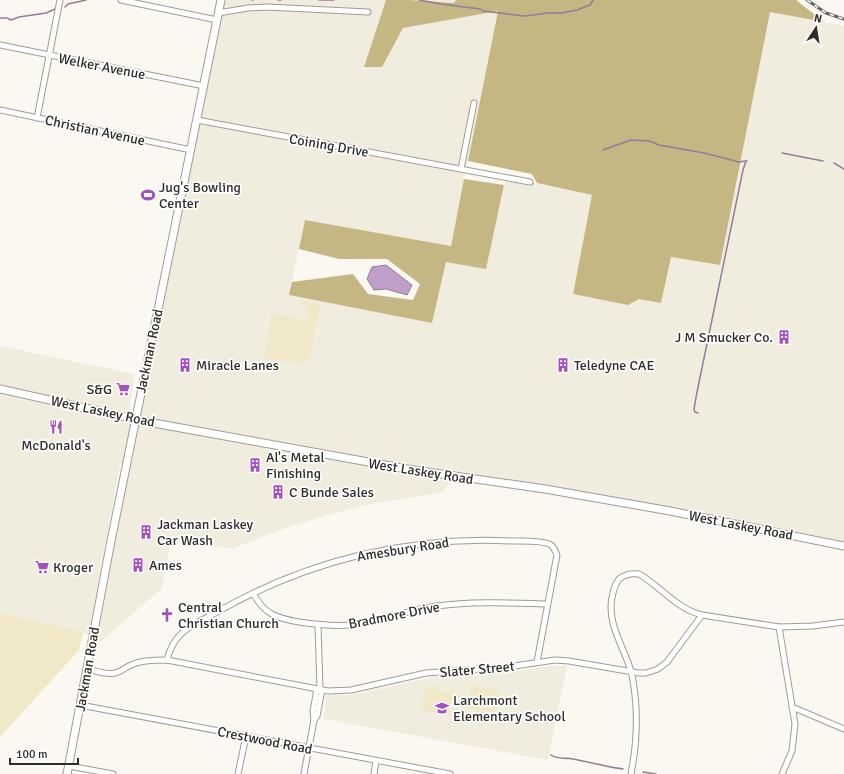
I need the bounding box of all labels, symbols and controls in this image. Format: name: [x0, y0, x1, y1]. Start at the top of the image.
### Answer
north arrow: [796, 8, 836, 48]
text: N: [813, 12, 823, 26]
street label: Welker Avenue: [57, 50, 147, 83]
street label: Christian Avenue: [43, 112, 146, 149]
street label: Coining Drive: [288, 130, 370, 161]
place label: Jug's Bowling Center: [159, 179, 241, 212]
sports icon: Jug's Bowling Center: [140, 187, 156, 203]
street label: Jackman Road: [132, 308, 167, 395]
place label: J M Smucker Co.: [675, 329, 773, 346]
building icon: J M Smucker Co.: [776, 329, 792, 345]
building icon: Miracle Lanes: [177, 357, 193, 373]
place label: Miracle Lanes: [196, 357, 279, 374]
building icon: Teledyne CAE: [555, 357, 571, 373]
place label: Teledyne CAE: [574, 357, 654, 374]
place label: S&G: [86, 381, 112, 398]
supermarket icon: S&G: [115, 381, 131, 397]
street label: West Laskey Road: [49, 392, 157, 431]
restaurant icon: McDonald's: [48, 419, 64, 435]
place label: McDonald's: [21, 437, 91, 454]
place label: Al's Metal Finishing: [266, 449, 325, 482]
street label: West Laskey Road: [367, 455, 475, 488]
building icon: Al's Metal Finishing: [247, 457, 263, 473]
building icon: C Bunde Sales: [270, 484, 286, 500]
place label: C Bunde Sales: [289, 484, 374, 501]
street label: West Laskey Road: [687, 507, 795, 544]
place label: Jackman Laskey Car Wash: [157, 516, 254, 549]
building icon: Jackman Laskey Car Wash: [138, 524, 154, 540]
street label: Amesbury Road: [356, 534, 450, 565]
building icon: Ames: [130, 557, 146, 573]
place label: Ames: [149, 557, 182, 574]
supermarket icon: Kroger: [34, 559, 50, 575]
place label: Kroger: [53, 559, 94, 576]
street label: Bradmore Drive: [347, 598, 441, 633]
place label: Central Christian Church: [178, 599, 279, 632]
church icon: Central Christian Church: [159, 607, 175, 623]
street label: Jackman Road: [72, 626, 103, 713]
street label: Slater Street: [439, 658, 515, 681]
place label: Larchmont Elementary School: [453, 692, 566, 725]
school or university icon: Larchmont Elementary School: [434, 700, 450, 716]
street label: Crestwood Road: [216, 723, 314, 758]
scale bar: [10, 740, 78, 766]
text: 100 m: [16, 747, 48, 762]

